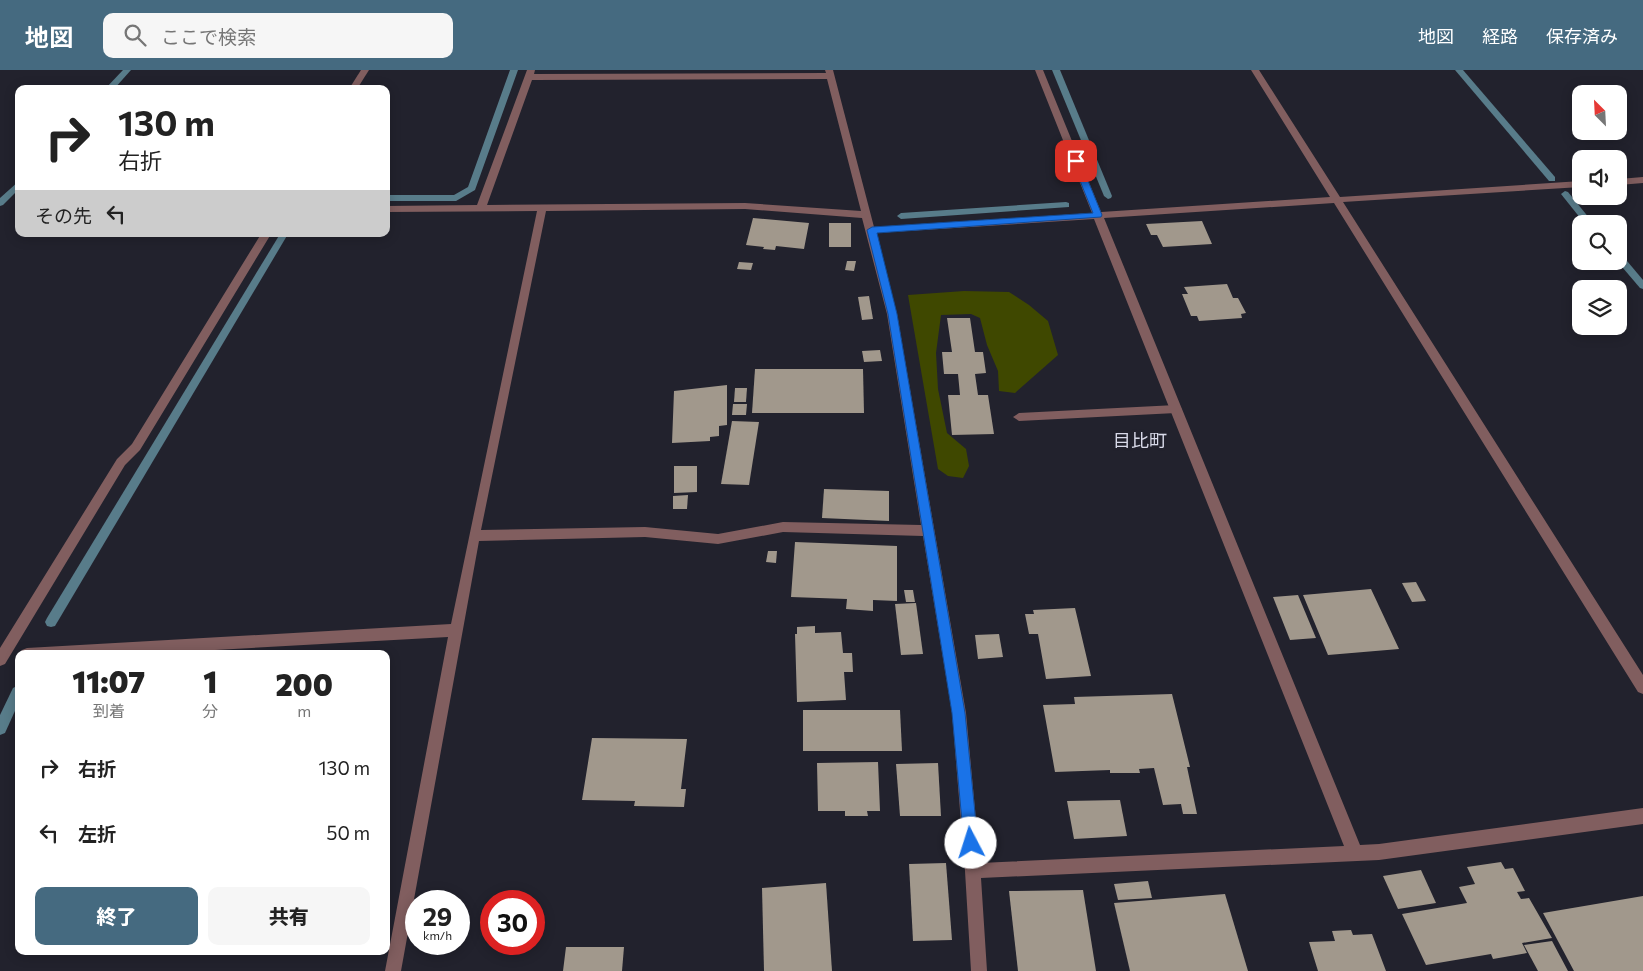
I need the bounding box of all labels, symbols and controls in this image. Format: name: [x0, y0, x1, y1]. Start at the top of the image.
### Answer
search box: [103, 13, 453, 58]
icon: search: [121, 21, 149, 49]
text: 地図: [25, 22, 73, 51]
text: ここで検索: [161, 25, 256, 48]
text: 地図: [1418, 25, 1454, 47]
text: 経路: [1482, 25, 1518, 47]
text: 保存済み: [1546, 25, 1618, 47]
north arrow: [1572, 85, 1628, 140]
map controls: [1572, 85, 1627, 335]
text: 130 m: [118, 100, 215, 143]
icon: right: [35, 105, 100, 170]
pin: [1055, 140, 1097, 182]
text: 右折: [118, 147, 162, 174]
icon: arrive: [1062, 147, 1090, 175]
button: sound: [1572, 150, 1627, 205]
icon: left: [102, 200, 130, 228]
text: その先: [35, 204, 92, 227]
button: search: [1572, 215, 1627, 270]
button: layers: [1572, 280, 1627, 335]
district label: 目比町: [1113, 429, 1167, 451]
text: 11:07: [72, 662, 145, 699]
text: 1: [203, 662, 217, 699]
text: 200: [275, 665, 333, 702]
text: 到着: [93, 701, 125, 720]
text: 分: [202, 701, 218, 720]
text: m: [297, 701, 311, 720]
icon: right: [35, 754, 63, 782]
text: 130 m: [318, 756, 370, 779]
text: 右折: [78, 757, 116, 780]
position arrow: [944, 816, 996, 868]
icon: left: [35, 819, 63, 847]
text: 50 m: [326, 821, 370, 844]
text: 左折: [78, 822, 116, 845]
button: 終了: [35, 887, 198, 945]
button: 共有: [208, 887, 370, 945]
speed limit sign: 30: [480, 890, 545, 955]
text: 29: [423, 901, 452, 931]
text: km/h: [423, 928, 452, 942]

